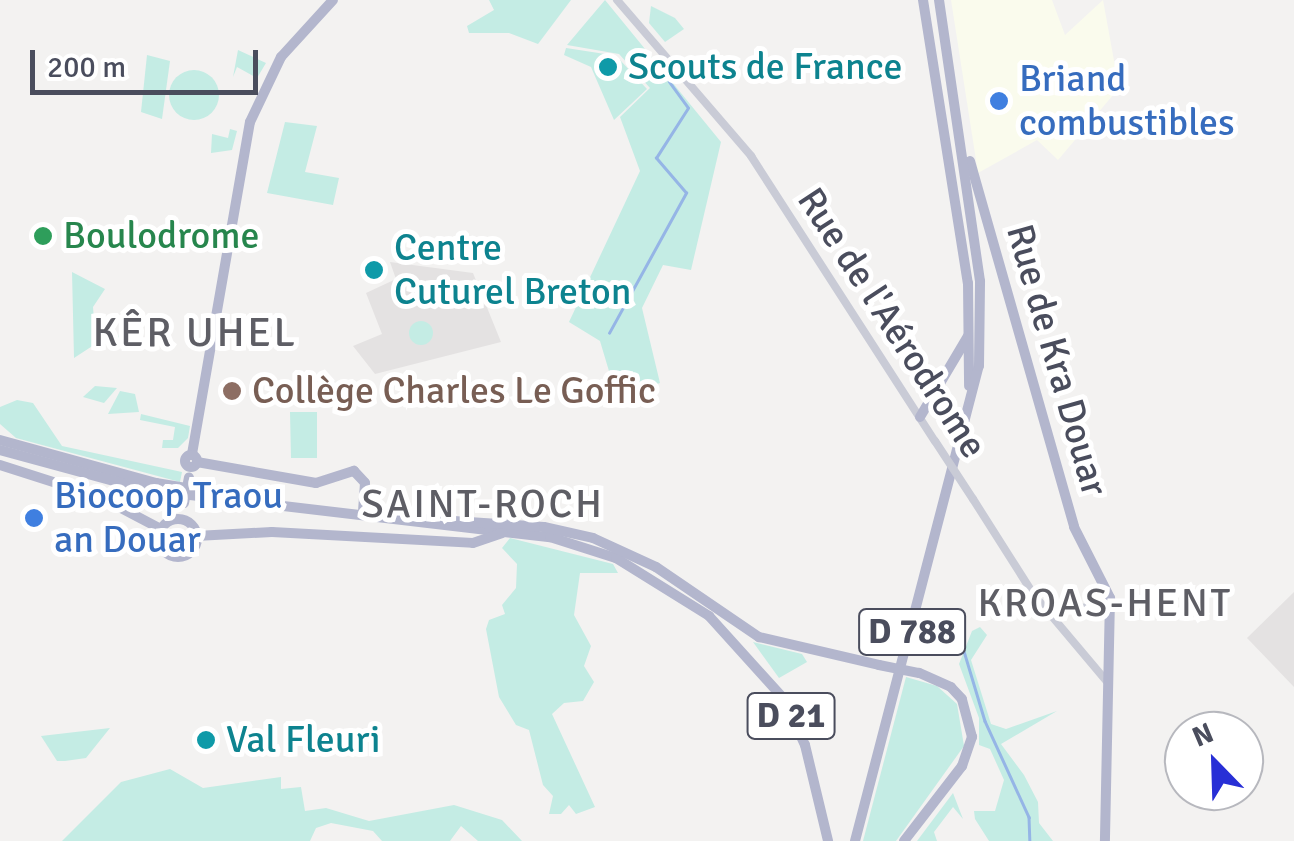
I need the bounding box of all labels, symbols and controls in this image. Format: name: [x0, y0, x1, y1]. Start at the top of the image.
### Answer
scale bar: [35, 30, 262, 92]
place label: Scouts de France: [628, 44, 903, 90]
text: 200 m: [47, 49, 126, 86]
marker: Scouts de France: [597, 56, 619, 78]
place label: Briand combustibles: [1019, 56, 1235, 146]
marker: Briand combustibles: [988, 90, 1010, 112]
street label: Rue de l'Aérodrome: [788, 179, 996, 467]
place label: Boulodrome: [63, 213, 260, 259]
street label: Rue de Kra Douar: [996, 219, 1118, 501]
marker: Boulodrome: [32, 225, 54, 247]
place label: Centre Cuturel Breton: [394, 225, 632, 314]
marker: Centre Cuturel Breton: [363, 259, 385, 281]
district label: KÊR UHEL: [93, 308, 297, 358]
place label: Collège Charles Le Goffic: [252, 368, 656, 414]
marker: Collège Charles Le Goffic: [221, 380, 243, 402]
place label: Biocoop Traou an Douar: [54, 473, 283, 562]
district label: SAINT-ROCH: [361, 480, 605, 528]
marker: Biocoop Traou an Douar: [23, 507, 45, 529]
district label: KROAS-HENT: [977, 579, 1233, 627]
road number: D 788: [857, 602, 967, 662]
road number: D 21: [746, 686, 836, 746]
north arrow: [1164, 711, 1264, 811]
text: N: [1187, 716, 1219, 755]
place label: Val Fleuri: [226, 717, 380, 763]
marker: Val Fleuri: [195, 729, 217, 751]

